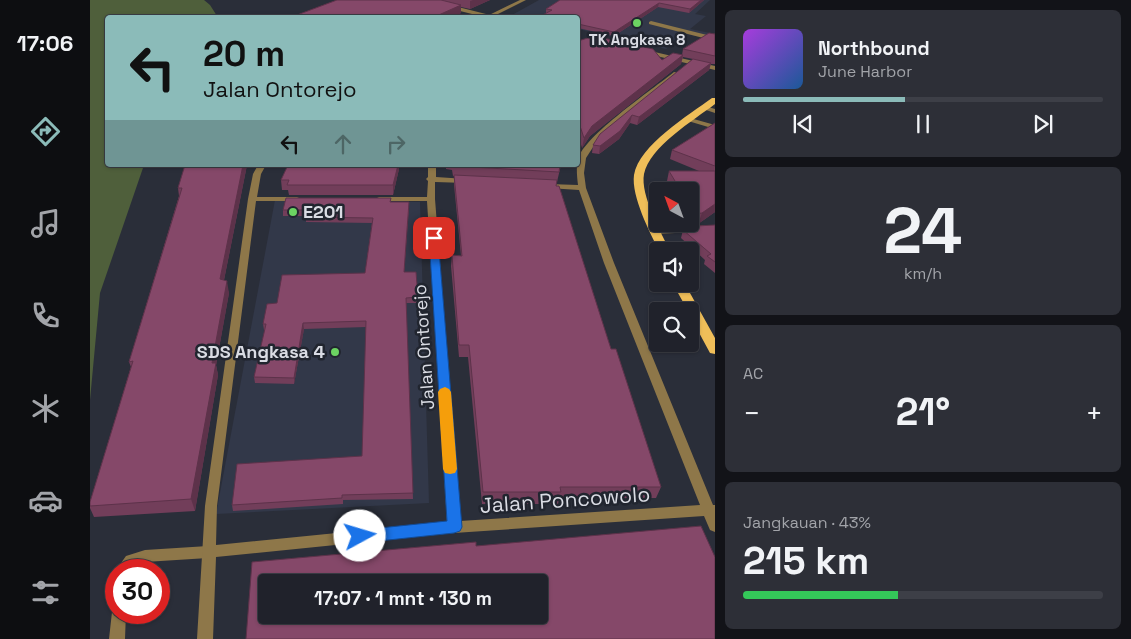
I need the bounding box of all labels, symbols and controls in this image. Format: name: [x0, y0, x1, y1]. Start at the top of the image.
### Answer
marker: TK Angkasa 8: [631, 17, 643, 29]
text: 17:06: [17, 29, 73, 57]
place label: TK Angkasa 8: [589, 30, 685, 49]
text: 20 m: [203, 32, 285, 76]
icon: left: [120, 35, 185, 100]
text: Northbound: [818, 36, 930, 61]
text: June Harbor: [818, 61, 912, 82]
text: Jalan Ontorejo: [203, 75, 357, 103]
icon: previous: [789, 110, 817, 138]
icon: pause: [909, 110, 937, 138]
icon: next: [1029, 110, 1057, 138]
icon: directions: [28, 114, 63, 149]
icon: left: [276, 130, 304, 158]
icon: ahead: [329, 130, 357, 158]
icon: right: [382, 130, 410, 158]
north arrow: [649, 182, 699, 232]
map controls: [649, 182, 699, 352]
text: 24: [884, 189, 962, 272]
place label: E201: [303, 200, 343, 223]
icon: music: [28, 206, 63, 241]
marker: E201: [287, 206, 299, 218]
pin: [413, 217, 455, 259]
icon: arrive: [420, 224, 448, 252]
button: sound: [649, 242, 699, 292]
text: km/h: [904, 263, 942, 284]
street label: Jalan Ontorejo: [408, 284, 439, 410]
icon: phone: [28, 298, 63, 333]
button: search: [649, 302, 699, 352]
place label: SDS Angkasa 4: [197, 340, 326, 363]
marker: SDS Angkasa 4: [329, 346, 341, 358]
text: AC: [743, 363, 763, 384]
text: 21°: [896, 388, 950, 436]
icon: climate: [28, 391, 63, 426]
text: −: [743, 395, 760, 431]
text: +: [1086, 395, 1103, 431]
street label: Jalan Poncowolo: [479, 480, 651, 519]
icon: car: [28, 483, 63, 518]
position arrow: [333, 509, 385, 561]
text: Jangkauan · 43%: [743, 512, 871, 533]
text: 215 km: [743, 537, 869, 585]
speed limit sign: 30: [105, 559, 170, 624]
icon: filters: [28, 575, 63, 610]
text: 17:07 · 1 mnt · 130 m: [314, 586, 492, 611]

